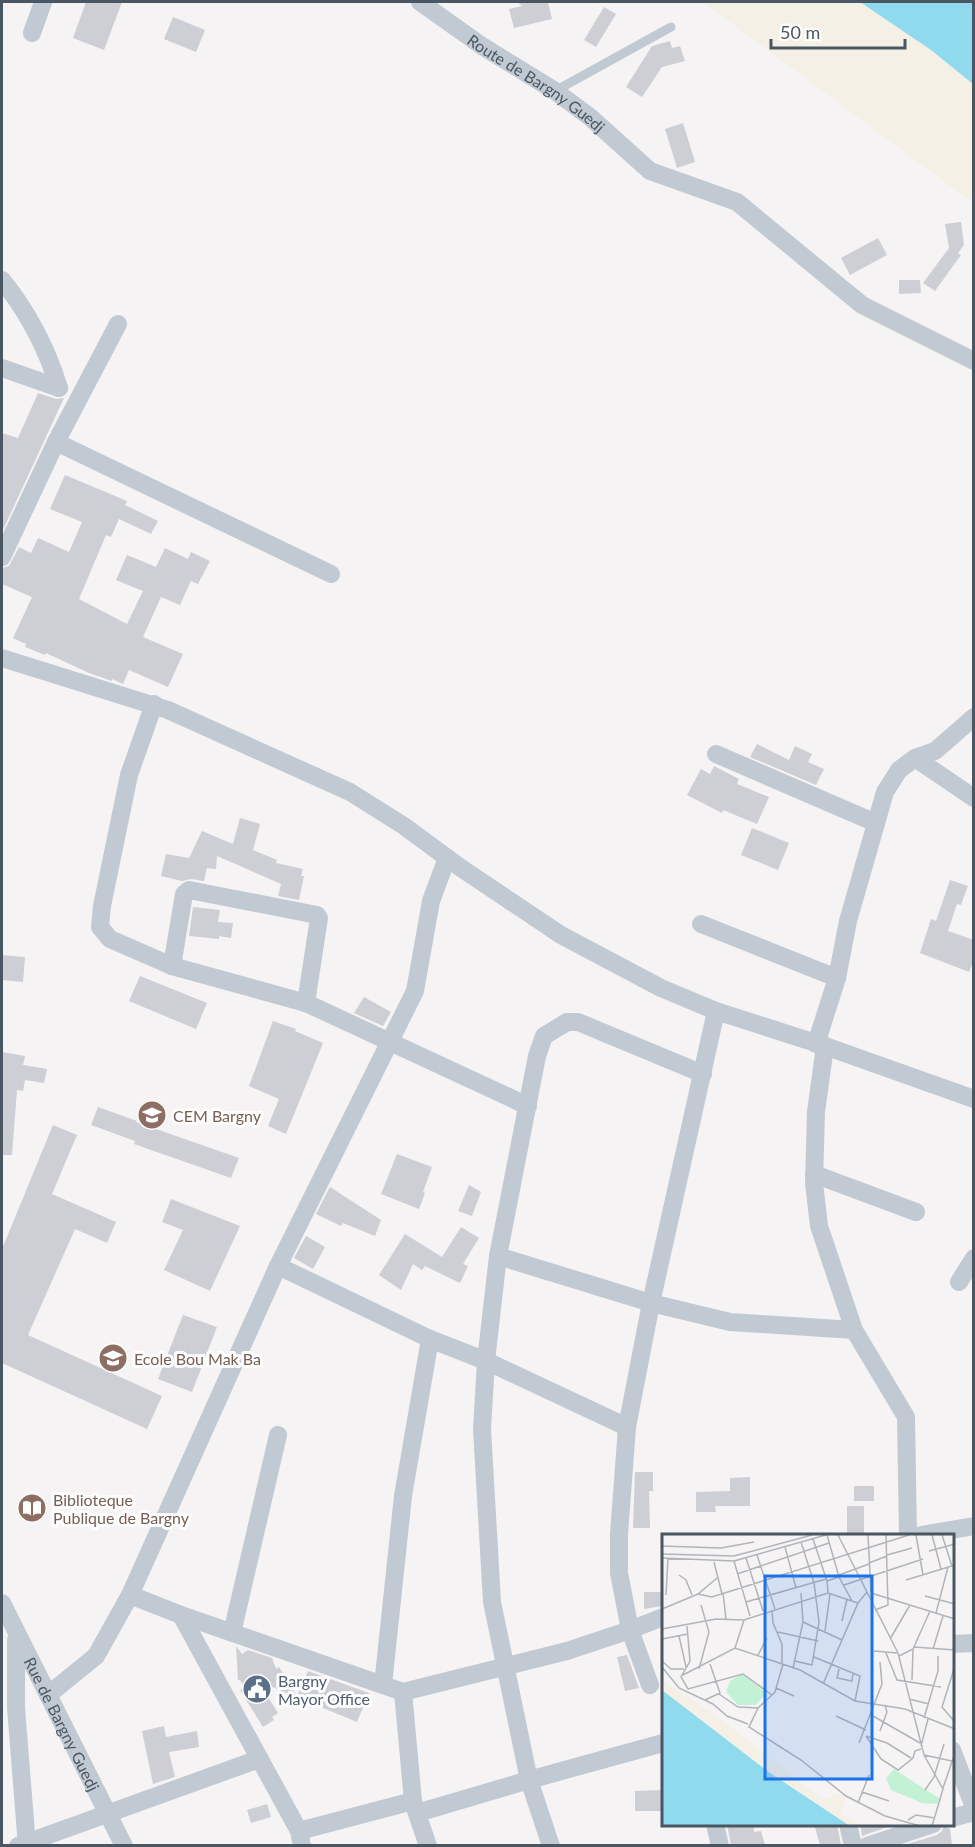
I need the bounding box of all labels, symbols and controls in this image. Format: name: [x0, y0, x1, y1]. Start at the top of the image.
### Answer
scale bar: [771, 12, 904, 50]
text: 50 m: [780, 21, 820, 43]
street label: Route de Bargny Guedj: [464, 30, 609, 136]
school or university icon: CEM Bargny: [136, 1099, 168, 1131]
place label: CEM Bargny: [173, 1106, 262, 1125]
school or university icon: Ecole Bou Mak Ba: [97, 1342, 129, 1374]
place label: Ecole Bou Mak Ba: [134, 1349, 261, 1368]
place label: Biblioteque Publique de Bargny: [53, 1490, 190, 1527]
library icon: Biblioteque Publique de Bargny: [16, 1492, 48, 1524]
inset map: [662, 1534, 954, 1826]
street label: Rue de Bargny Guedj: [21, 1654, 104, 1794]
place label: Bargny Mayor Office: [278, 1671, 370, 1708]
public building icon: Bargny Mayor Office: [241, 1673, 273, 1705]

